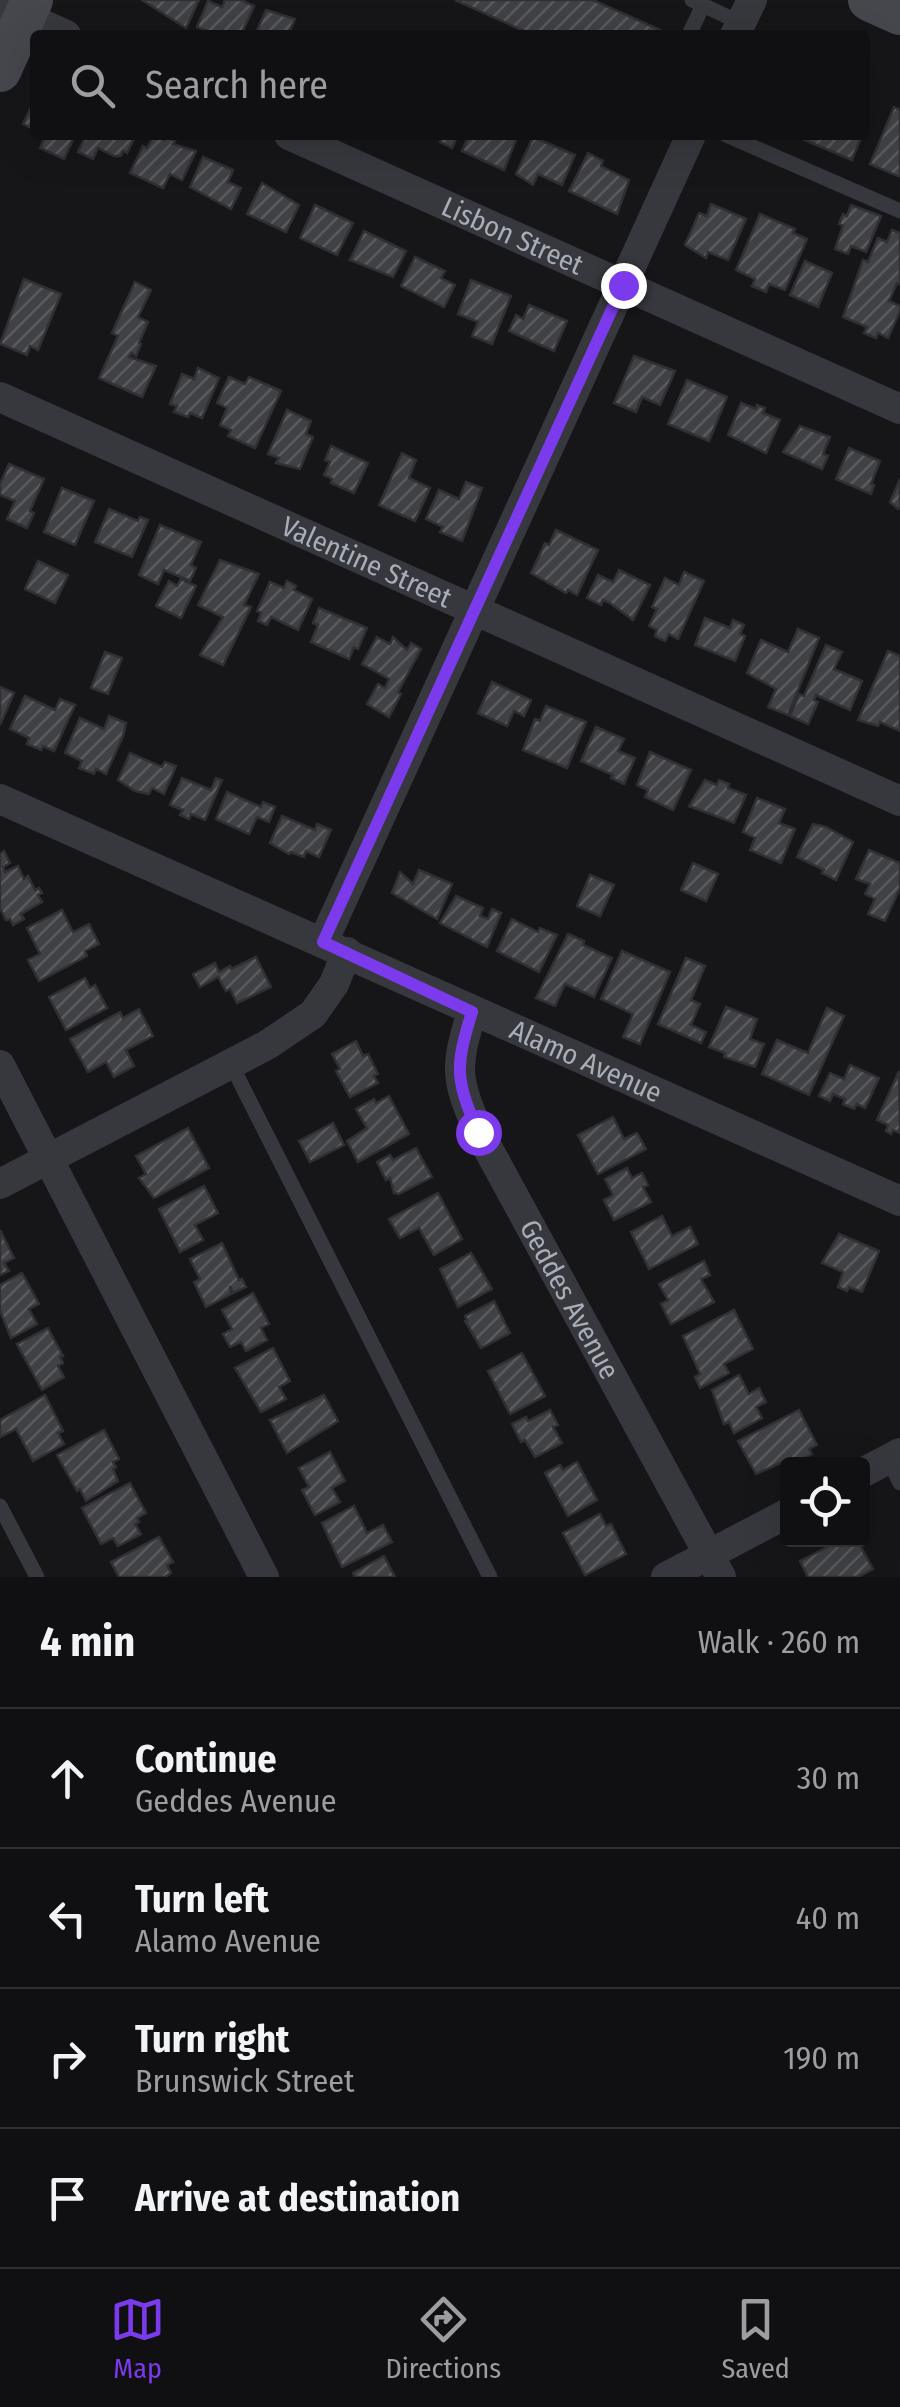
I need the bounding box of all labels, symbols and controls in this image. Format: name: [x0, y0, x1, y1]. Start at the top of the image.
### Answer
search box: [30, 30, 870, 140]
icon: search: [65, 58, 120, 113]
text: Search here: [145, 62, 328, 108]
street label: Lisbon Street: [437, 189, 589, 282]
route end: [601, 263, 647, 309]
street label: Valentine Street: [277, 509, 458, 614]
street label: Alamo Avenue: [505, 1013, 667, 1109]
route start: [456, 1110, 502, 1156]
street label: Geddes Avenue: [513, 1214, 627, 1385]
map controls: [780, 1457, 870, 1547]
button: locate: [780, 1457, 870, 1547]
text: 4 min: [40, 1617, 135, 1667]
text: Walk · 260 m: [698, 1623, 860, 1661]
text: Continue: [135, 1736, 276, 1782]
icon: ahead: [40, 1751, 95, 1806]
text: 30 m: [797, 1759, 860, 1797]
text: Geddes Avenue: [135, 1782, 337, 1820]
text: Turn left: [135, 1876, 269, 1922]
icon: left: [40, 1891, 95, 1946]
text: 40 m: [796, 1899, 860, 1937]
text: Alamo Avenue: [135, 1922, 321, 1960]
text: Turn right: [135, 2016, 289, 2062]
icon: right: [40, 2031, 95, 2086]
text: 190 m: [783, 2039, 860, 2077]
text: Brunswick Street: [135, 2062, 355, 2100]
icon: arrive: [40, 2171, 95, 2226]
text: Arrive at destination: [135, 2175, 460, 2221]
tab: Map: [110, 2292, 165, 2385]
tab: Directions: [385, 2292, 501, 2385]
tab: Saved: [721, 2292, 790, 2385]

